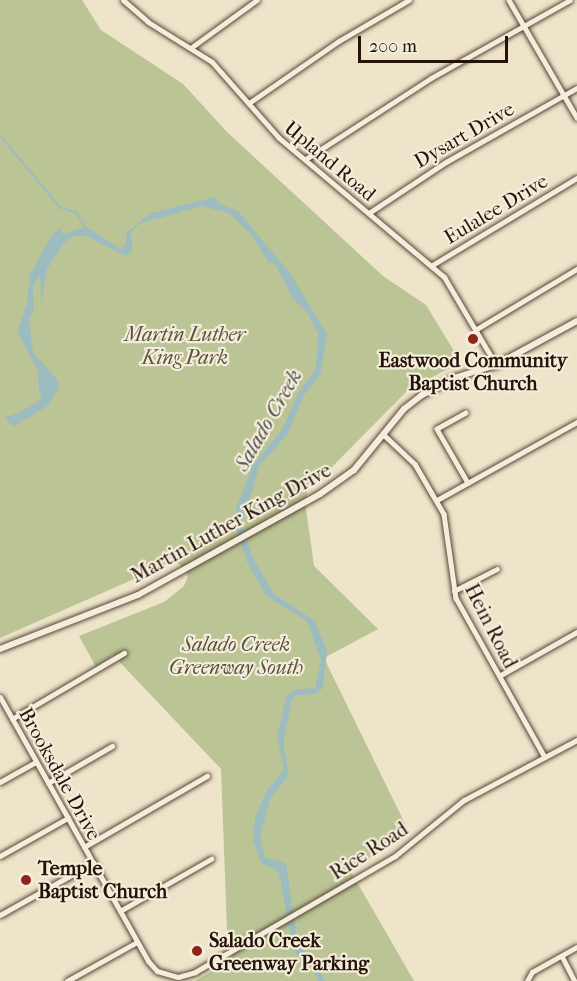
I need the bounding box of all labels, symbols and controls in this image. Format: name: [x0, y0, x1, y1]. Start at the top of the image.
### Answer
scale bar: [361, 24, 511, 62]
text: 200 m: [369, 36, 417, 57]
street label: Dysart Drive: [410, 97, 518, 173]
street label: Upland Road: [279, 116, 381, 206]
street label: Eulalee Drive: [440, 169, 552, 249]
park label: Martin Luther King Park: [124, 322, 246, 369]
marker: Eastwood Community Baptist Church: [466, 332, 480, 346]
place label: Eastwood Community Baptist Church: [378, 348, 568, 395]
water label: Salado Creek: [229, 365, 307, 475]
street label: Martin Luther King Drive: [127, 458, 335, 588]
street label: Hein Road: [459, 580, 523, 672]
park label: Salado Creek Greenway South: [169, 633, 303, 680]
street label: Brooksdale Drive: [14, 704, 106, 844]
street label: Rice Road: [326, 817, 412, 885]
place label: Temple Baptist Church: [38, 856, 167, 903]
marker: Temple Baptist Church: [19, 873, 33, 887]
place label: Salado Creek Greenway Parking: [209, 928, 369, 975]
marker: Salado Creek Greenway Parking: [190, 944, 204, 958]

